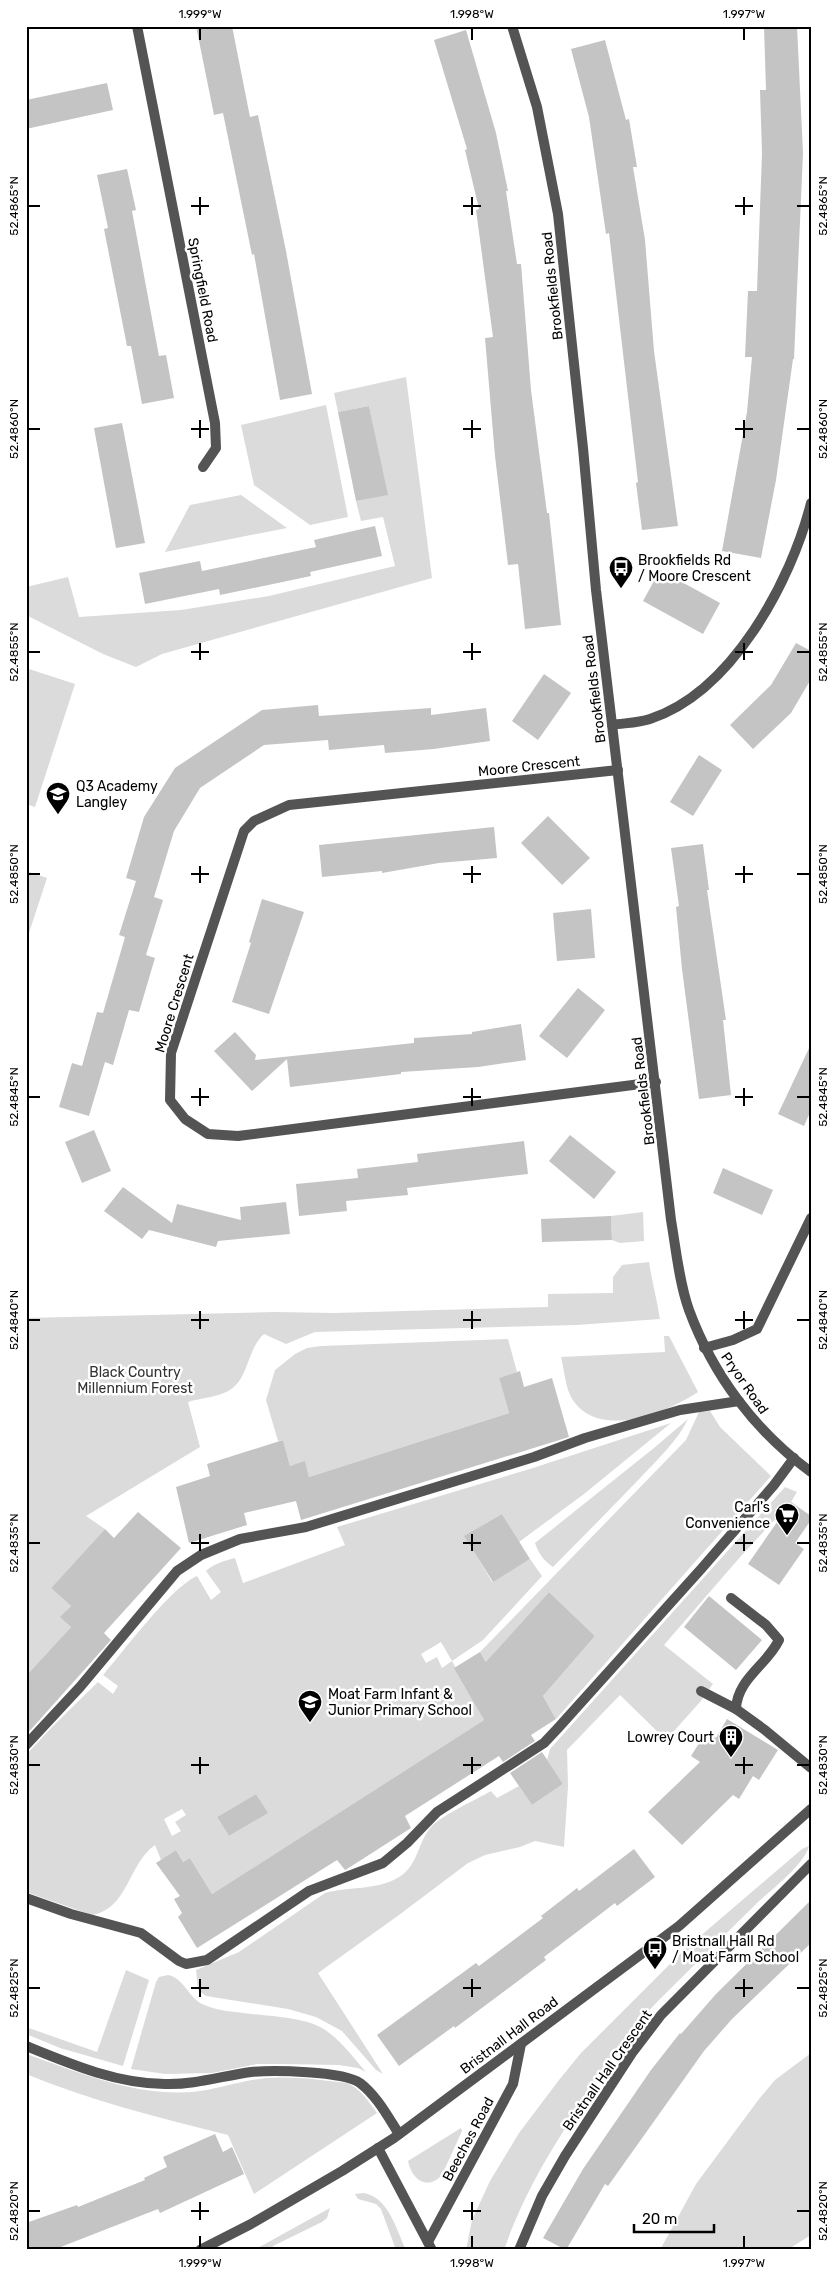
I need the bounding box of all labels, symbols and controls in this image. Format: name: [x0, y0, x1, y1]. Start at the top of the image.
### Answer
text: 1.999°W: [178, 7, 222, 21]
text: 1.998°W: [450, 7, 494, 21]
text: 1.997°W: [723, 7, 766, 21]
text: 52.4865°N: [7, 176, 21, 236]
text: 52.4865°N: [816, 176, 830, 236]
street label: Brookfields Road: [538, 231, 567, 341]
street label: Springfield Road: [184, 236, 221, 344]
text: 52.4860°N: [7, 399, 21, 459]
text: 52.4860°N: [816, 399, 830, 459]
place label: Brookfields Rd / Moore Crescent: [638, 552, 751, 585]
bus stop icon: Brookfields Rd / Moore Crescent: [608, 555, 634, 589]
text: 52.4855°N: [7, 622, 21, 682]
text: 52.4855°N: [816, 622, 830, 682]
street label: Brookfields Road: [579, 634, 610, 744]
street label: Moore Crescent: [477, 753, 581, 780]
place label: Q3 Academy Langley: [76, 778, 158, 811]
school or university icon: Q3 Academy Langley: [45, 781, 71, 815]
text: 52.4850°N: [7, 844, 21, 904]
text: 52.4850°N: [816, 844, 830, 904]
street label: Moore Crescent: [151, 951, 198, 1055]
street label: Brookfields Road: [628, 1036, 659, 1146]
text: 52.4845°N: [7, 1067, 21, 1127]
text: 52.4845°N: [816, 1067, 830, 1127]
text: 52.4840°N: [7, 1290, 21, 1350]
text: 52.4840°N: [816, 1290, 830, 1350]
street label: Pryor Road: [717, 1349, 772, 1417]
park label: Black Country Millennium Forest: [77, 1364, 193, 1397]
place label: Carl's Convenience: [685, 1499, 770, 1532]
supermarket icon: Carl's Convenience: [774, 1502, 800, 1536]
text: 52.4835°N: [7, 1513, 21, 1573]
text: 52.4835°N: [816, 1513, 830, 1573]
place label: Moat Farm Infant & Junior Primary School: [328, 1686, 472, 1719]
school or university icon: Moat Farm Infant & Junior Primary School: [297, 1689, 323, 1723]
building icon: Lowrey Court: [718, 1724, 744, 1758]
place label: Lowrey Court: [627, 1729, 715, 1746]
text: 52.4830°N: [7, 1735, 21, 1795]
text: 52.4830°N: [816, 1735, 830, 1795]
place label: Bristnall Hall Rd / Moat Farm School: [672, 1933, 799, 1966]
bus stop icon: Bristnall Hall Rd / Moat Farm School: [642, 1936, 668, 1970]
text: 52.4825°N: [7, 1958, 21, 2018]
text: 52.4825°N: [816, 1958, 830, 2018]
street label: Bristnall Hall Road: [457, 1993, 562, 2078]
street label: Bristnall Hall Crescent: [559, 2006, 656, 2134]
street label: Beeches Road: [439, 2094, 498, 2184]
text: 52.4820°N: [7, 2181, 21, 2241]
text: 52.4820°N: [816, 2181, 830, 2241]
scale bar: [634, 2201, 714, 2233]
text: 20 m: [642, 2210, 677, 2228]
text: 1.999°W: [178, 2256, 222, 2270]
text: 1.998°W: [450, 2256, 494, 2270]
text: 1.997°W: [723, 2256, 766, 2270]

